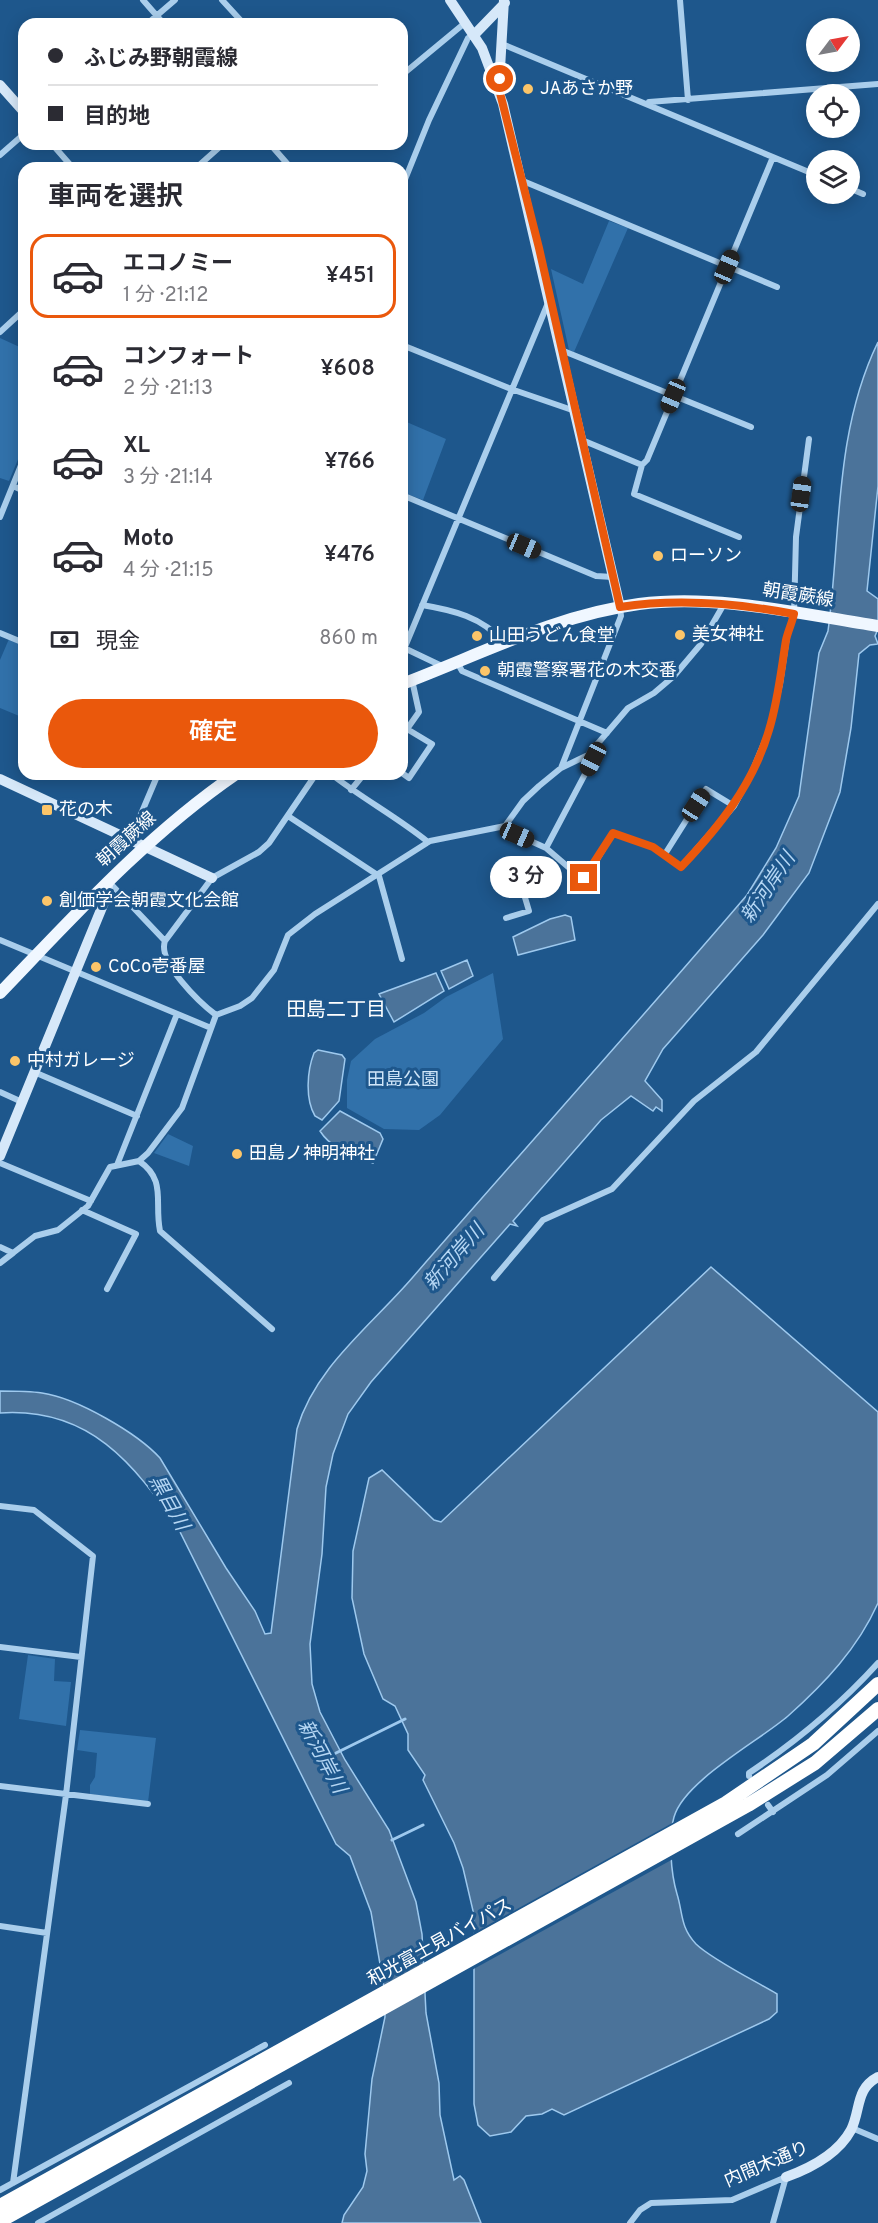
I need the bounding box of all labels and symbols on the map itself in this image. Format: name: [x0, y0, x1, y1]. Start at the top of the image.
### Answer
north arrow: [806, 18, 860, 72]
route start: [486, 65, 513, 92]
place label: JAあさか野: [540, 78, 633, 101]
marker: JAあさか野: [521, 82, 535, 96]
car: [712, 247, 742, 287]
car: [658, 376, 688, 416]
car: [790, 475, 812, 513]
car: [504, 531, 544, 561]
place label: ローソン: [670, 545, 742, 568]
marker: ローソン: [651, 549, 665, 563]
street label: 朝霞蕨線: [761, 579, 835, 613]
place label: 美女神社: [692, 624, 764, 647]
place label: 山田うどん食堂: [489, 625, 615, 648]
marker: 美女神社: [673, 628, 687, 642]
marker: 山田うどん食堂: [470, 629, 484, 643]
place label: 朝霞警察署花の木交番: [497, 660, 677, 683]
marker: 朝霞警察署花の木交番: [478, 664, 492, 678]
car: [577, 739, 609, 779]
car: [679, 785, 713, 825]
place label: 花の木: [59, 799, 113, 822]
marker: 花の木: [40, 803, 54, 817]
street label: 朝霞蕨線: [93, 807, 161, 873]
car: [497, 819, 537, 851]
water label: 新河岸川: [736, 846, 803, 928]
callout: 3 分: [491, 857, 563, 899]
route end: [570, 864, 597, 891]
place label: 創価学会朝霞文化会館: [59, 890, 239, 913]
marker: 創価学会朝霞文化会館: [40, 894, 54, 908]
place label: CoCo壱番屋: [108, 956, 205, 979]
marker: CoCo壱番屋: [89, 960, 103, 974]
district label: 田島二丁目: [286, 998, 386, 1024]
place label: 中村ガレージ: [27, 1050, 135, 1073]
marker: 中村ガレージ: [8, 1054, 22, 1068]
park label: 田島公園: [367, 1069, 439, 1092]
place label: 田島ノ神明神社: [249, 1143, 375, 1166]
marker: 田島ノ神明神社: [230, 1147, 244, 1161]
water label: 新河岸川: [419, 1218, 492, 1297]
water label: 黒目川: [142, 1470, 195, 1537]
water label: 新河岸川: [291, 1716, 352, 1800]
street label: 和光富士見バイパス: [364, 1894, 516, 1992]
street label: 内間木通り: [721, 2137, 813, 2193]

